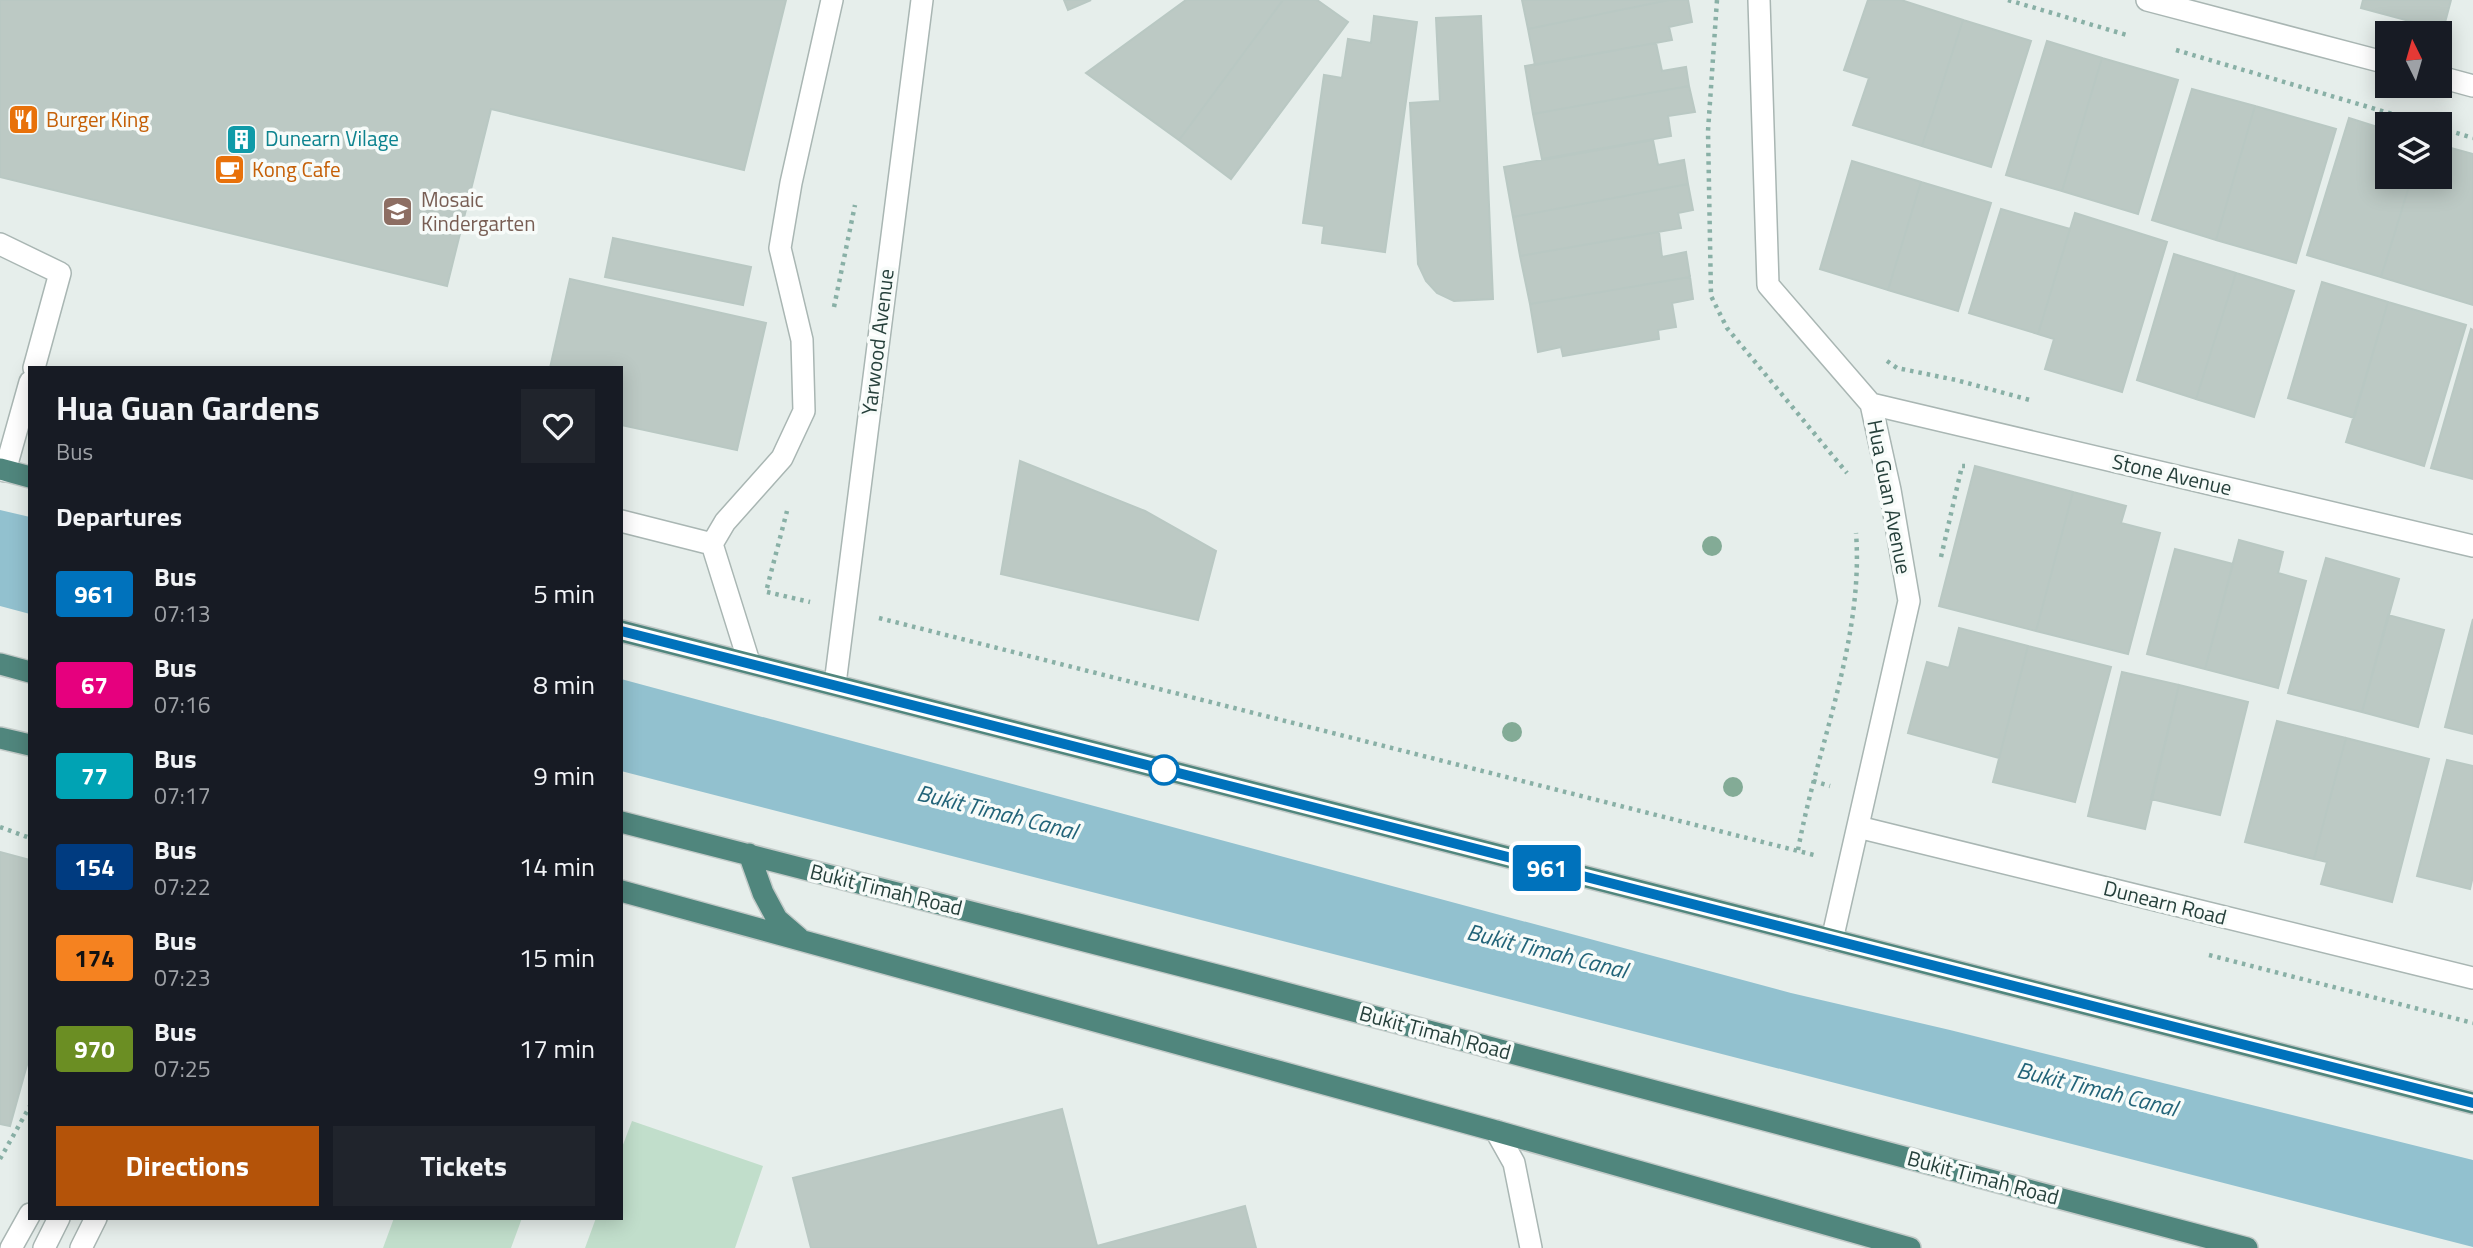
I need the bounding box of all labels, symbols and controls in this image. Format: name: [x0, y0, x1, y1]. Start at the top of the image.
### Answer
north arrow: [2375, 21, 2452, 98]
map controls: [2375, 21, 2452, 189]
restaurant icon: Burger King: [6, 103, 40, 137]
place label: Burger King: [46, 103, 149, 135]
button: layers: [2375, 112, 2452, 189]
building icon: Dunearn Vilage: [225, 122, 259, 156]
place label: Dunearn Vilage: [265, 122, 399, 154]
cafe icon: Kong Cafe: [212, 153, 246, 187]
place label: Kong Cafe: [252, 153, 341, 185]
place label: Mosaic Kindergarten: [421, 183, 536, 239]
school or university icon: Mosaic Kindergarten: [381, 195, 415, 229]
street label: Yarwood Avenue: [852, 267, 902, 417]
text: Hua Guan Gardens: [56, 383, 320, 433]
button: heart: [521, 389, 595, 463]
street label: Hua Guan Avenue: [1859, 417, 1921, 577]
text: Bus: [56, 434, 93, 469]
street label: Stone Avenue: [2109, 445, 2235, 503]
text: Departures: [56, 497, 182, 536]
text: Bus: [154, 557, 196, 596]
text: 5 min: [533, 574, 595, 613]
text: 961: [74, 576, 115, 612]
text: 07:13: [154, 596, 211, 631]
text: Bus: [154, 648, 196, 687]
text: 8 min: [533, 665, 595, 704]
text: 67: [81, 667, 108, 703]
text: 07:16: [154, 687, 211, 722]
text: Bus: [154, 739, 196, 778]
unlabelled marker: [1149, 755, 1179, 785]
text: 9 min: [533, 756, 595, 795]
text: 77: [81, 758, 108, 794]
water label: Bukit Timah Canal: [913, 775, 1084, 849]
text: 07:17: [154, 778, 211, 813]
text: Bus: [154, 830, 196, 869]
line badge: 961: [1507, 845, 1587, 891]
text: 14 min: [519, 847, 595, 886]
text: 154: [74, 849, 115, 885]
text: 961: [1527, 850, 1567, 886]
street label: Bukit Timah Road: [807, 855, 966, 923]
text: 07:22: [154, 869, 211, 904]
street label: Dunearn Road: [2100, 871, 2230, 933]
water label: Bukit Timah Canal: [1463, 914, 1634, 988]
text: Bus: [154, 921, 196, 960]
text: 15 min: [519, 938, 595, 977]
text: 174: [74, 940, 115, 976]
text: 07:23: [154, 960, 211, 995]
street label: Bukit Timah Road: [1356, 996, 1515, 1068]
text: Bus: [154, 1012, 196, 1051]
text: 17 min: [519, 1029, 595, 1068]
text: 970: [74, 1031, 115, 1067]
text: 07:25: [154, 1051, 211, 1086]
water label: Bukit Timah Canal: [2013, 1052, 2184, 1126]
button: Directions: [56, 1126, 319, 1206]
button: Tickets: [333, 1126, 595, 1206]
street label: Bukit Timah Road: [1904, 1141, 2063, 1213]

